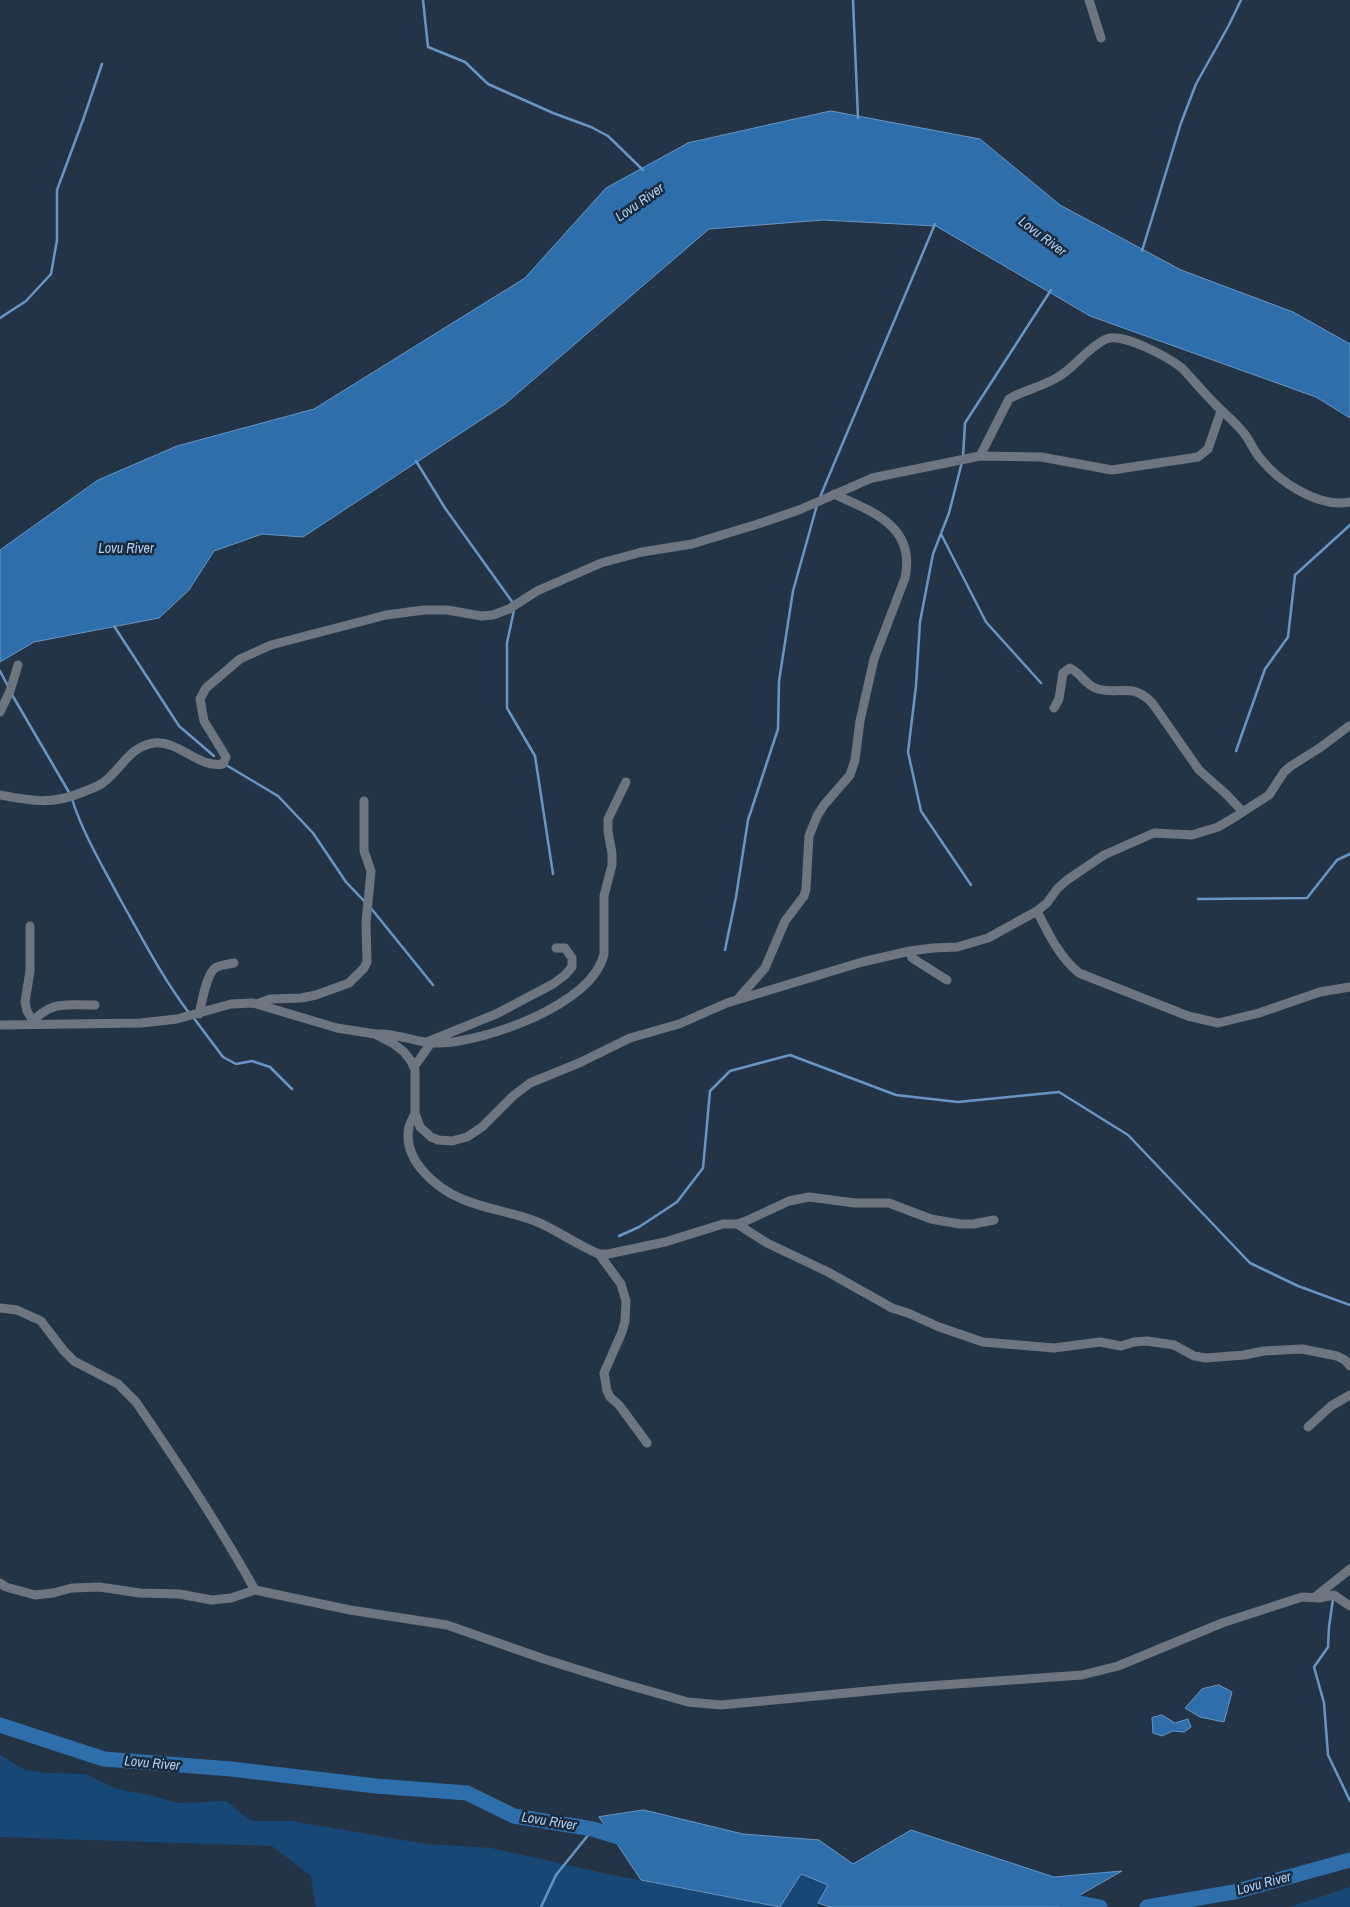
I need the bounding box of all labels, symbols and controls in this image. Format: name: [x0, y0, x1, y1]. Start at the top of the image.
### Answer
water label: Lovu River: [612, 180, 668, 226]
water label: Lovu River: [1015, 214, 1069, 260]
water label: Lovu River: [98, 541, 154, 557]
water label: Lovu River: [124, 1753, 180, 1775]
water label: Lovu River: [520, 1809, 578, 1835]
water label: Lovu River: [1235, 1869, 1293, 1899]

